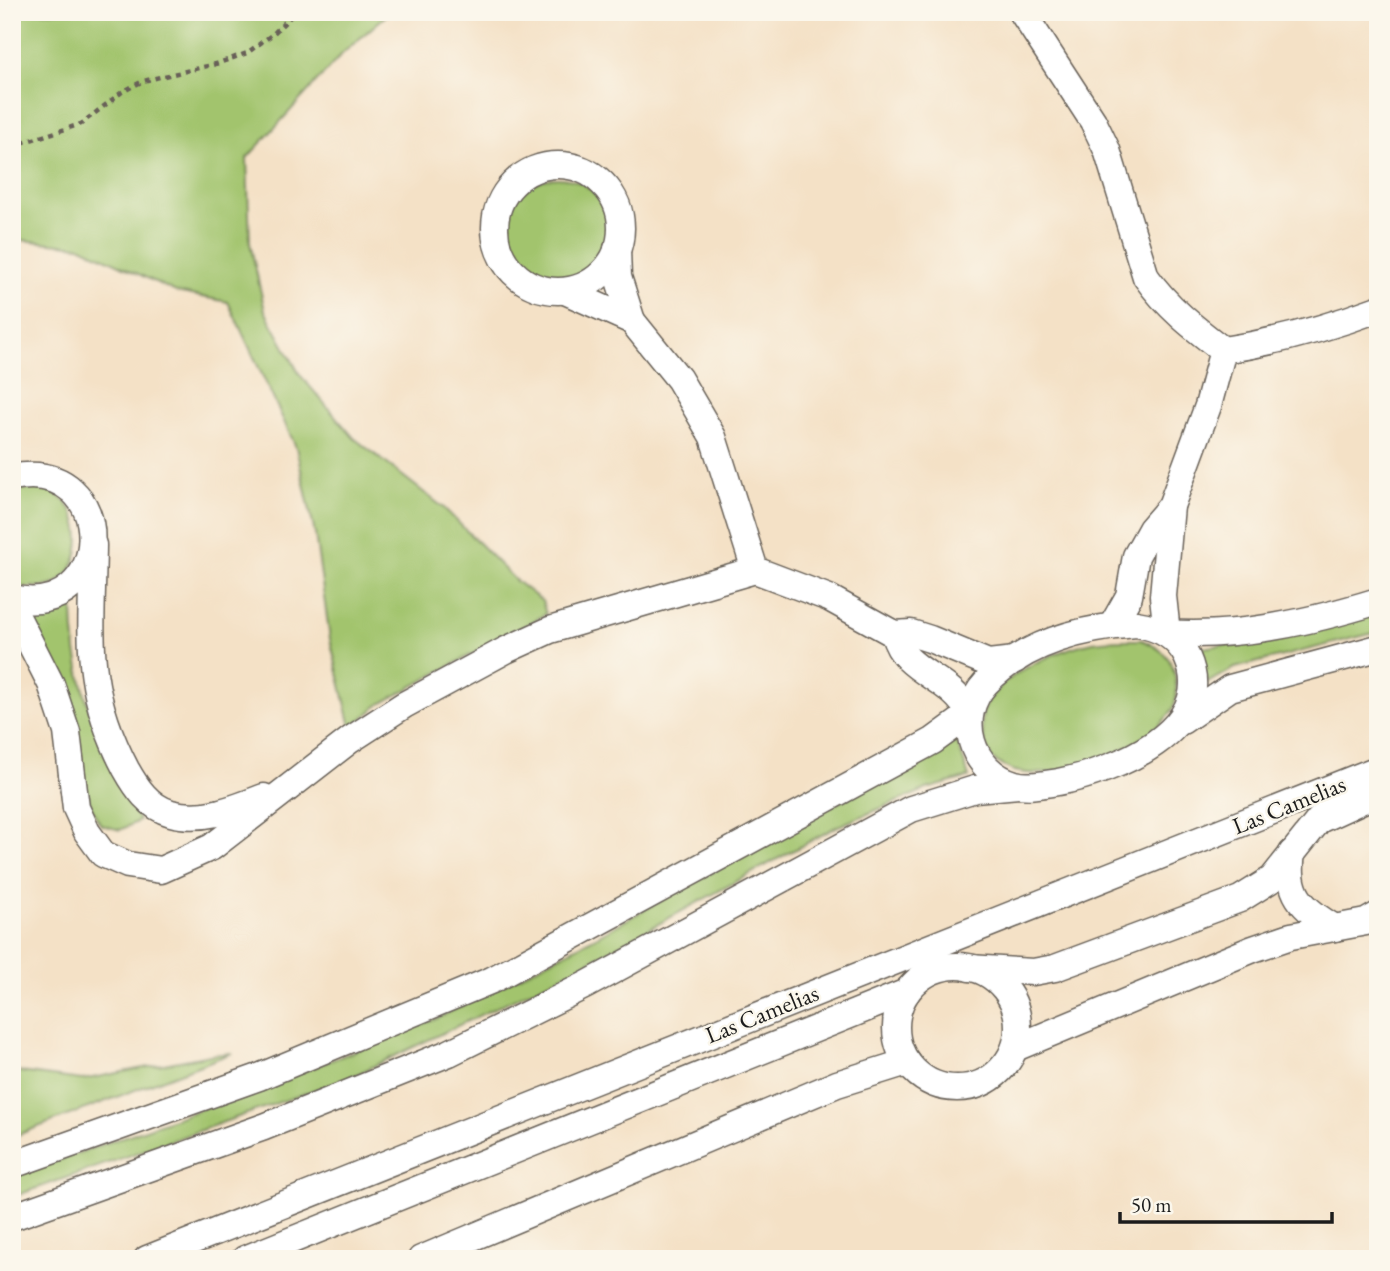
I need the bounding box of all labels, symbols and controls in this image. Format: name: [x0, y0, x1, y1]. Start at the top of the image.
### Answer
street label: Las Camelias: [1227, 768, 1350, 841]
street label: Las Camelias: [700, 977, 823, 1050]
scale bar: [1120, 1180, 1332, 1224]
text: 50 m: [1131, 1191, 1172, 1218]

